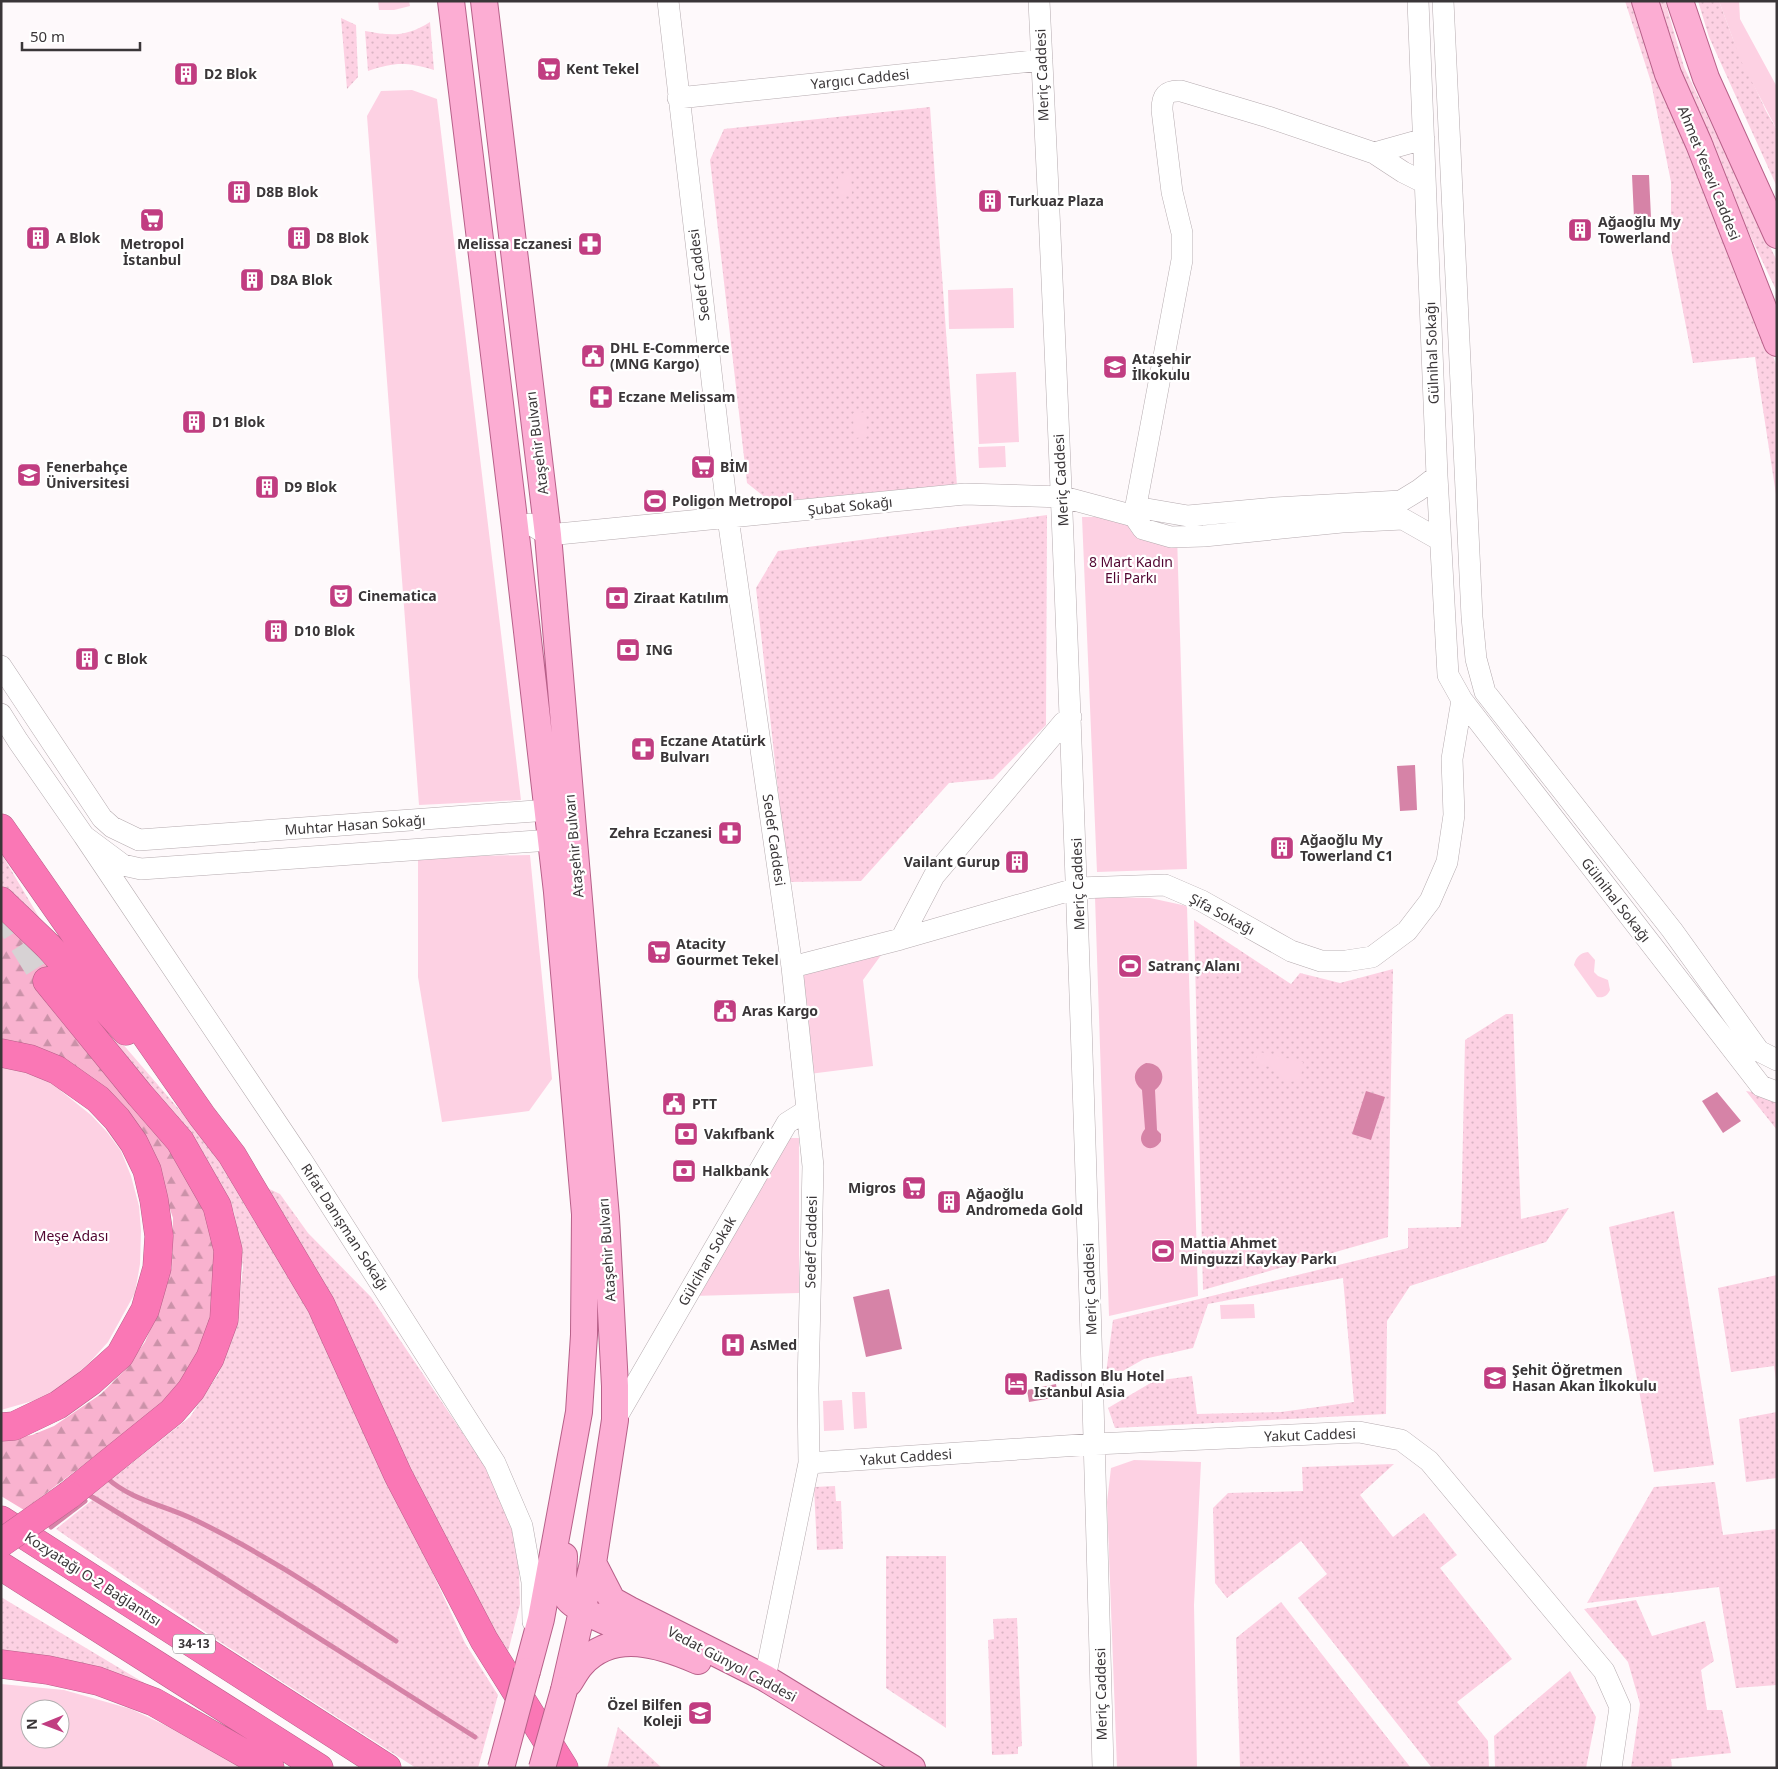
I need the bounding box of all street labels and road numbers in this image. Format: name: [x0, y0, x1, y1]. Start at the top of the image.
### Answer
street label: Meriç Caddesi: [1030, 28, 1053, 122]
street label: Yargıcı Caddesi: [810, 64, 910, 93]
street label: Ahmet Yesevi Caddesi: [1674, 103, 1745, 243]
street label: Sedef Caddesi: [683, 228, 714, 322]
street label: Gülnihal Sokağı: [1420, 302, 1443, 404]
street label: Ataşehir Bulvarı: [521, 390, 552, 496]
street label: Meriç Caddesi: [1049, 433, 1072, 527]
street label: Şubat Sokağı: [807, 492, 893, 519]
street label: Ataşehir Bulvarı: [560, 793, 587, 899]
street label: Sedef Caddesi: [759, 793, 790, 887]
street label: Muhtar Hasan Sokağı: [284, 810, 426, 839]
street label: Meriç Caddesi: [1066, 837, 1089, 931]
street label: Gülnihal Sokağı: [1577, 854, 1655, 946]
street label: Şifa Sokağı: [1186, 888, 1258, 939]
street label: Rıfat Danışman Sokağı: [297, 1160, 394, 1294]
street label: Sedef Caddesi: [800, 1195, 821, 1288]
street label: Ataşehir Bulvarı: [593, 1198, 620, 1303]
street label: Gülcihan Sokak: [673, 1212, 740, 1309]
street label: Meriç Caddesi: [1078, 1242, 1101, 1336]
street label: Yakut Caddesi: [1264, 1423, 1356, 1446]
street label: Yakut Caddesi: [859, 1444, 953, 1469]
street label: Kozyatağı O-2 Bağlantısı: [21, 1527, 165, 1630]
street label: Vedat Günyol Caddesi: [664, 1621, 800, 1706]
road number: 34-13: [173, 1635, 215, 1654]
street label: Meriç Caddesi: [1090, 1648, 1111, 1740]

